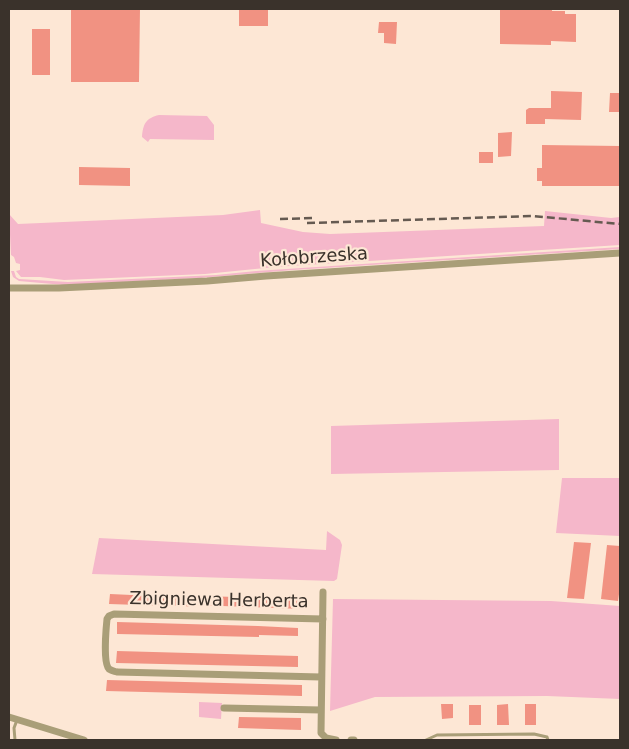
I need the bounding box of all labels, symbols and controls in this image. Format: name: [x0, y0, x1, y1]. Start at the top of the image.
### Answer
street label: Kołobrzeska: [259, 243, 369, 273]
street label: Zbigniewa Herberta: [129, 589, 309, 613]

